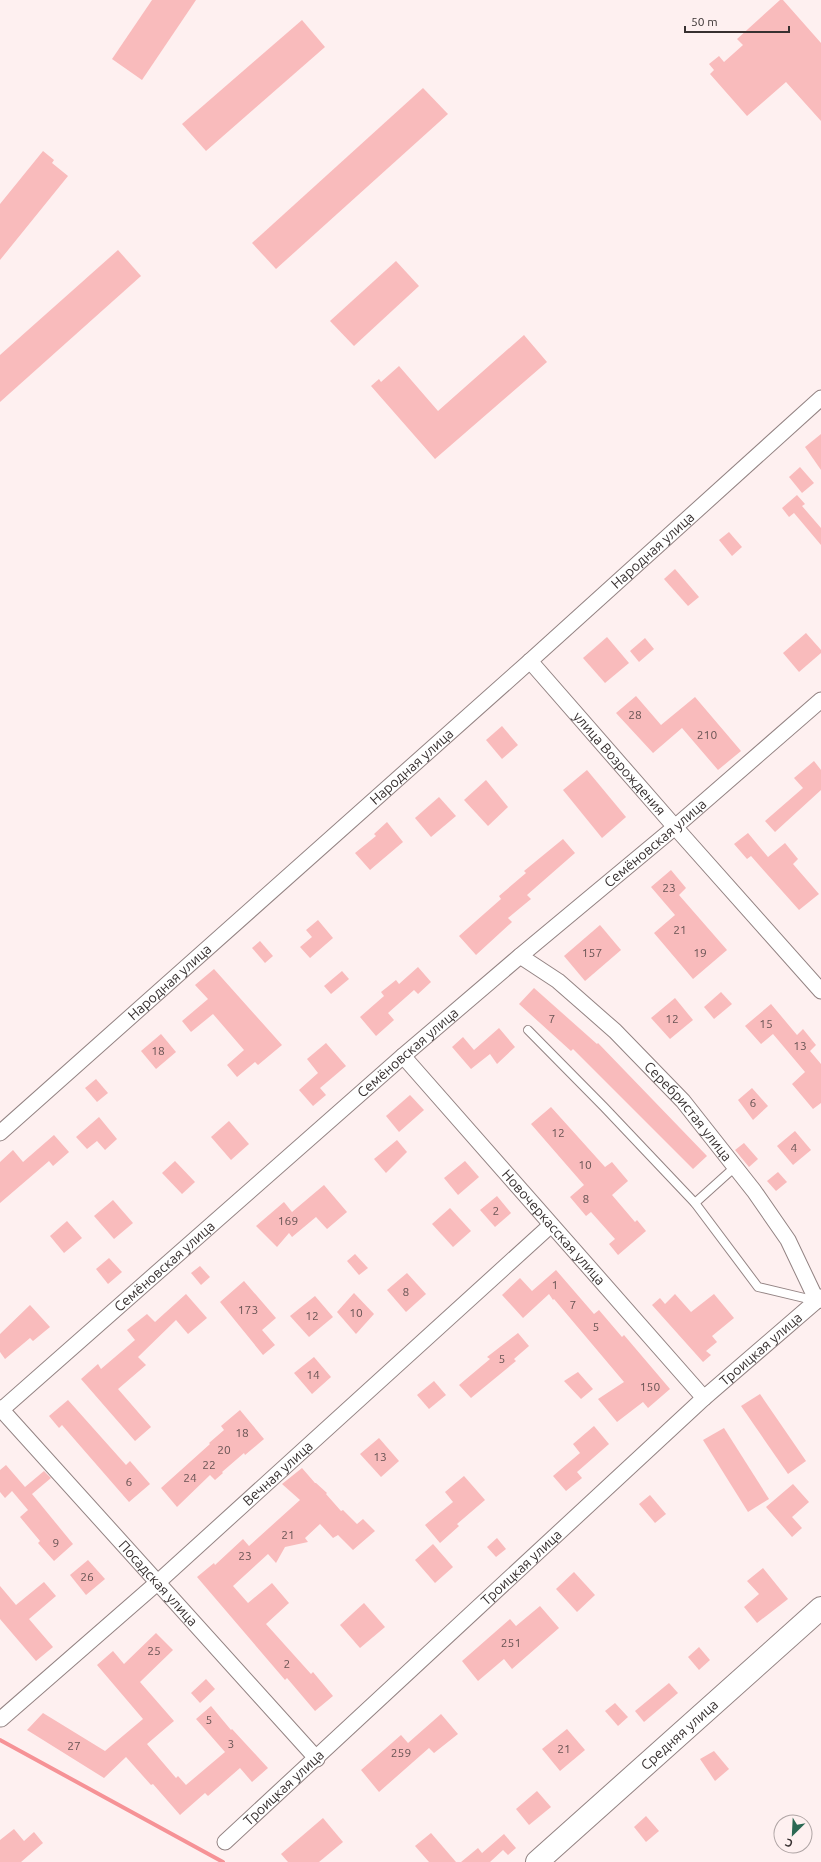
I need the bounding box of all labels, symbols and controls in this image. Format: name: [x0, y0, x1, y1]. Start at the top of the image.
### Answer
scale bar: [685, 8, 789, 34]
text: 50 m: [691, 15, 718, 28]
street label: Народная улица: [608, 509, 697, 592]
street label: улица Возрождения: [570, 708, 669, 818]
house number: 28: [628, 708, 642, 721]
street label: Народная улица: [367, 725, 456, 808]
house number: 210: [697, 728, 717, 741]
street label: Семёновская улица: [601, 796, 709, 891]
house number: 23: [662, 881, 676, 894]
house number: 21: [673, 923, 687, 936]
street label: Народная улица: [125, 941, 214, 1023]
house number: 157: [582, 946, 602, 959]
house number: 19: [693, 946, 707, 959]
street label: Семёновская улица: [354, 1004, 462, 1101]
house number: 7: [549, 1012, 555, 1025]
house number: 12: [665, 1012, 679, 1025]
house number: 15: [759, 1017, 773, 1030]
house number: 13: [793, 1039, 807, 1052]
house number: 18: [151, 1044, 165, 1057]
street label: Серебристая улица: [641, 1058, 735, 1164]
house number: 6: [750, 1096, 757, 1109]
house number: 12: [551, 1126, 565, 1139]
house number: 4: [791, 1141, 798, 1154]
house number: 10: [578, 1158, 592, 1171]
street label: Новочеркасская улица: [499, 1166, 609, 1288]
house number: 8: [583, 1192, 590, 1205]
house number: 2: [493, 1204, 499, 1217]
house number: 169: [278, 1214, 298, 1227]
street label: Семёновская улица: [111, 1218, 218, 1315]
house number: 1: [552, 1278, 558, 1291]
house number: 8: [403, 1285, 410, 1298]
house number: 7: [570, 1298, 576, 1311]
house number: 173: [238, 1303, 258, 1316]
house number: 10: [349, 1306, 363, 1319]
house number: 12: [305, 1309, 319, 1322]
street label: Троицкая улица: [716, 1309, 805, 1389]
house number: 5: [593, 1320, 599, 1333]
house number: 5: [499, 1352, 505, 1365]
house number: 14: [306, 1368, 320, 1381]
house number: 150: [640, 1380, 660, 1393]
house number: 18: [235, 1426, 249, 1439]
street label: Вечная улица: [240, 1438, 316, 1509]
house number: 20: [217, 1443, 231, 1456]
house number: 13: [373, 1450, 387, 1463]
house number: 22: [202, 1458, 216, 1471]
house number: 24: [183, 1471, 197, 1484]
house number: 6: [126, 1475, 133, 1488]
street label: Троицкая улица: [478, 1526, 565, 1609]
house number: 21: [281, 1528, 295, 1541]
house number: 9: [53, 1536, 59, 1549]
street label: Посадская улица: [115, 1537, 201, 1629]
house number: 23: [238, 1549, 252, 1562]
house number: 26: [80, 1570, 94, 1583]
house number: 251: [501, 1636, 521, 1649]
house number: 25: [147, 1644, 161, 1657]
house number: 2: [284, 1657, 290, 1670]
street label: Средняя улица: [638, 1696, 721, 1773]
house number: 5: [206, 1713, 212, 1726]
house number: 3: [228, 1737, 234, 1750]
house number: 27: [67, 1739, 81, 1752]
house number: 21: [557, 1742, 571, 1755]
street label: Троицкая улица: [240, 1746, 327, 1829]
house number: 259: [391, 1746, 411, 1759]
north arrow: [773, 1814, 813, 1854]
text: С: [783, 1836, 795, 1850]

